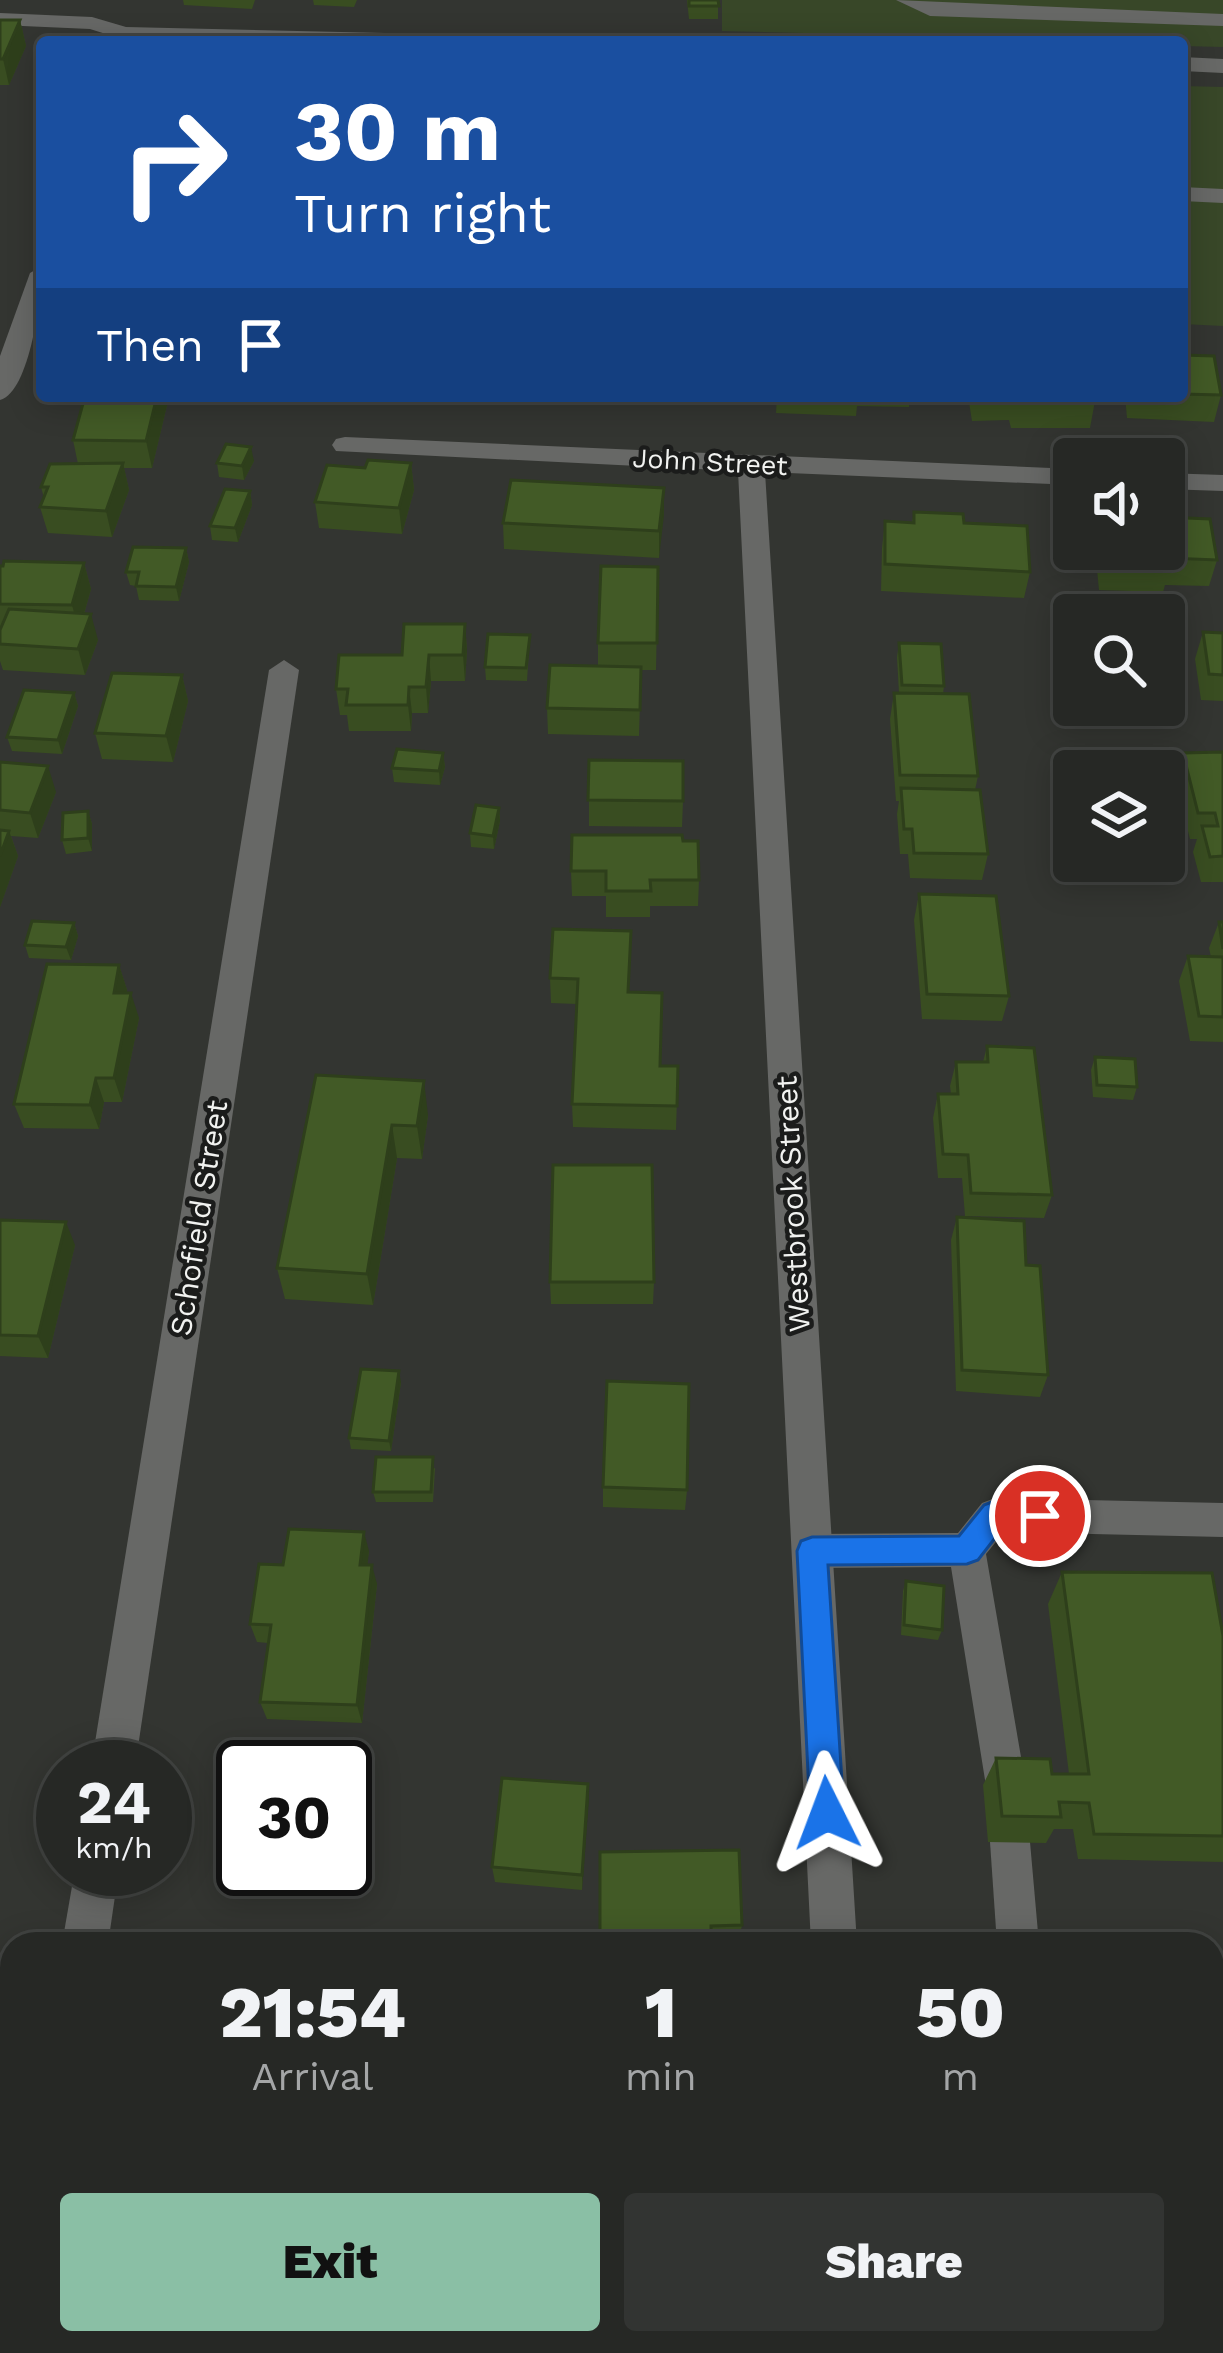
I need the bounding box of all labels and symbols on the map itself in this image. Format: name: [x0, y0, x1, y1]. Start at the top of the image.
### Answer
street label: John Street: [632, 442, 788, 482]
street label: Westbrook Street: [768, 1074, 817, 1333]
street label: Schofield Street: [163, 1097, 234, 1338]
pin: [989, 1465, 1091, 1567]
speed limit sign: 30: [216, 1740, 372, 1896]
position arrow: [764, 1750, 890, 1876]

